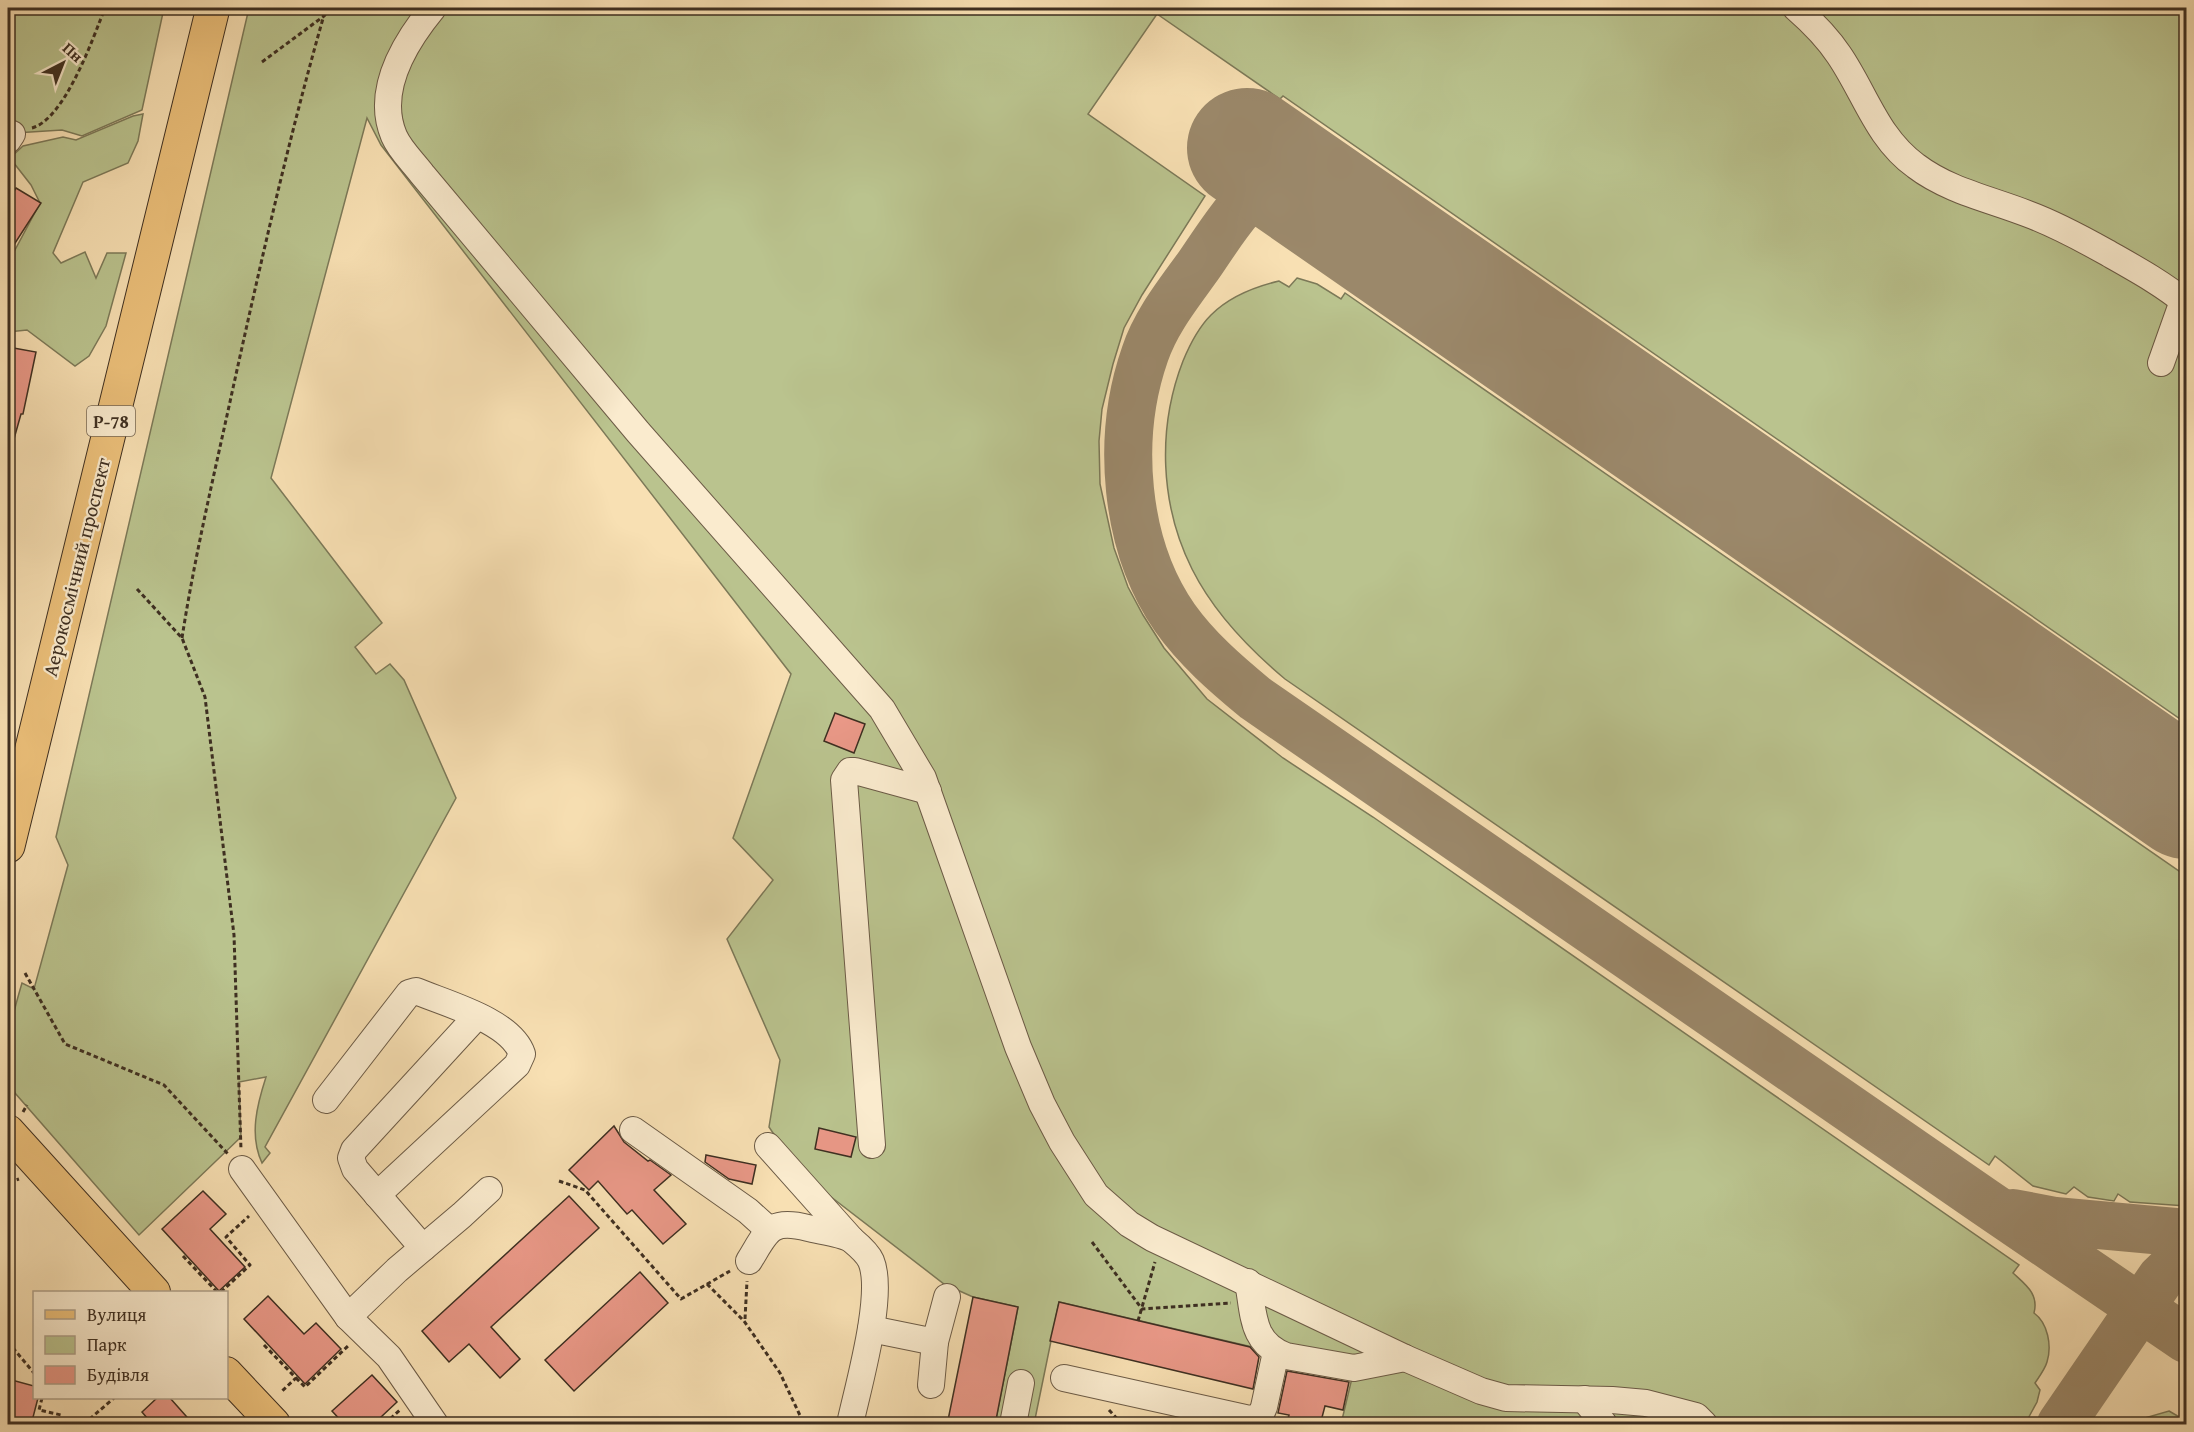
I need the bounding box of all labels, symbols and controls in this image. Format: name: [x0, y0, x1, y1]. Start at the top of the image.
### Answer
north arrow: [33, 33, 93, 93]
text: Пн: [57, 36, 89, 68]
road number: Р-78: [87, 406, 135, 436]
street label: Аерокосмічний проспект: [35, 454, 117, 679]
legend: [33, 1291, 228, 1399]
text: Вулиця: [87, 1301, 146, 1328]
text: Парк: [87, 1331, 127, 1358]
text: Будівля: [87, 1361, 149, 1388]

